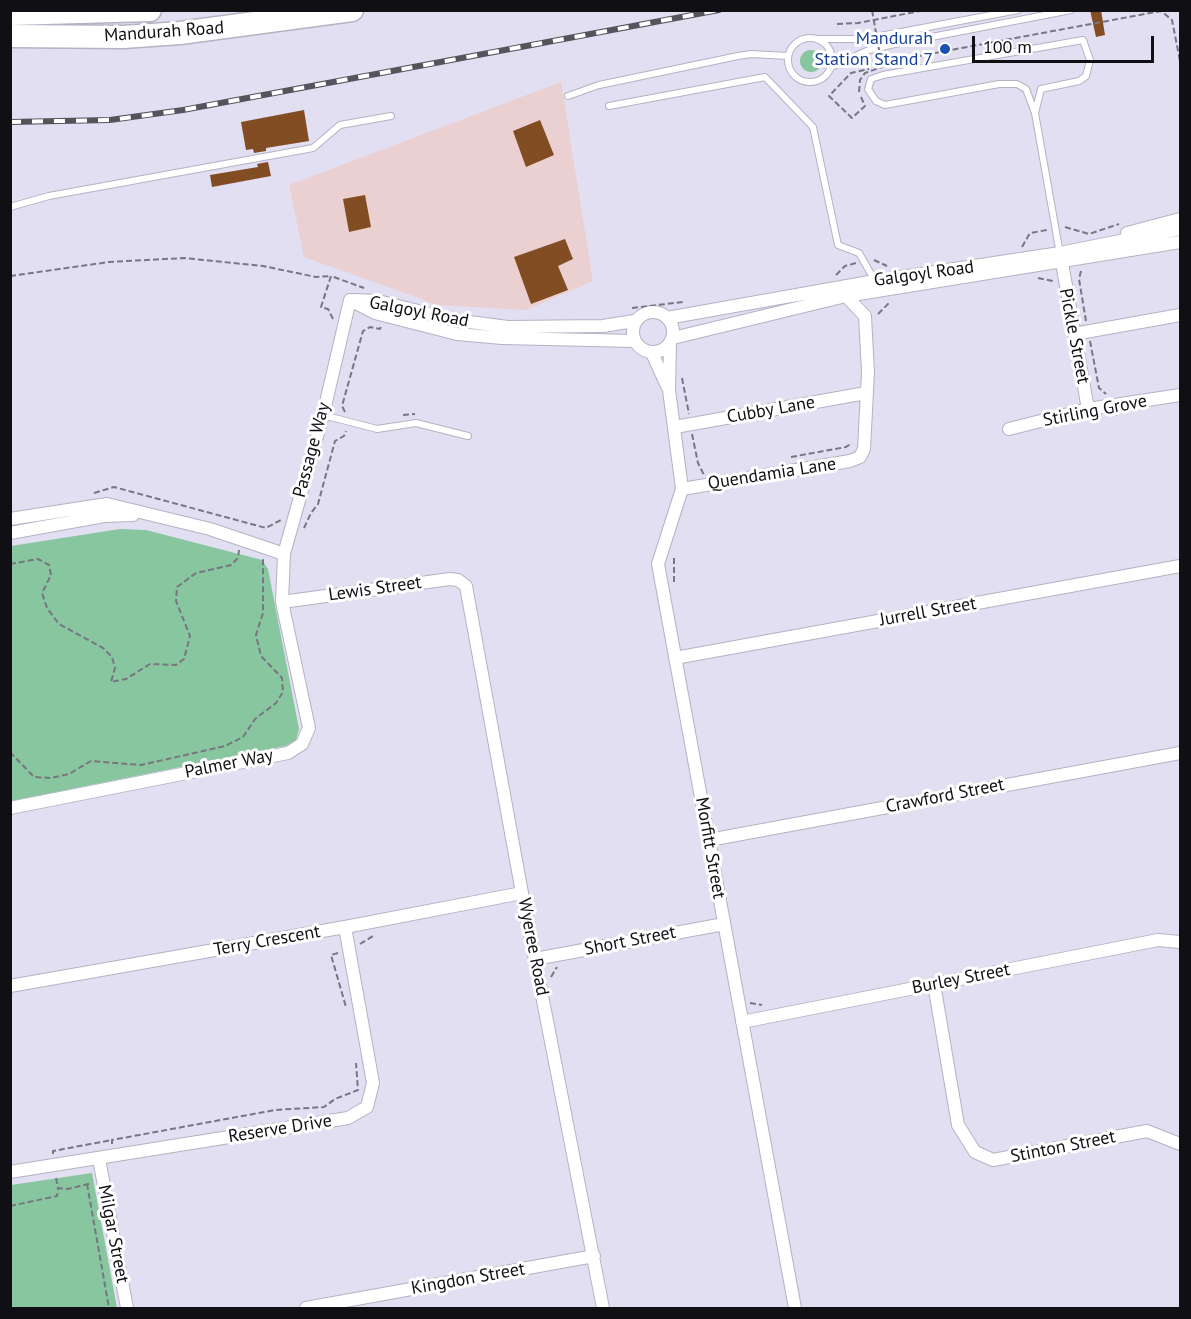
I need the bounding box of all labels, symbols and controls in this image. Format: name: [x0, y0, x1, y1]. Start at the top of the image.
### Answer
street label: Mandurah Road: [103, 17, 225, 47]
scale bar: [975, 24, 1156, 62]
place label: Mandurah Station Stand 7: [814, 28, 933, 70]
text: 100 m: [983, 35, 1032, 58]
marker: Mandurah Station Stand 7: [938, 42, 952, 56]
street label: Galgoyl Road: [873, 256, 975, 292]
street label: Pickle Street: [1054, 286, 1094, 386]
street label: Galgoyl Road: [367, 292, 471, 332]
street label: Stirling Grove: [1041, 390, 1149, 432]
street label: Cubby Lane: [725, 392, 817, 428]
street label: Passage Way: [289, 400, 335, 500]
street label: Quendamia Lane: [706, 453, 838, 495]
street label: Lewis Street: [327, 572, 423, 606]
street label: Jurrell Street: [878, 593, 978, 631]
street label: Palmer Way: [183, 745, 275, 783]
street label: Crawford Street: [884, 774, 1006, 818]
street label: Morfitt Street: [690, 796, 730, 900]
street label: Wyeree Road: [513, 896, 553, 998]
street label: Terry Crescent: [212, 921, 322, 961]
street label: Short Street: [582, 922, 678, 960]
street label: Burley Street: [910, 959, 1012, 999]
street label: Reserve Drive: [227, 1110, 333, 1148]
street label: Stinton Street: [1009, 1126, 1117, 1168]
street label: Milgar Street: [93, 1183, 133, 1285]
street label: Kingdon Street: [409, 1258, 527, 1300]

